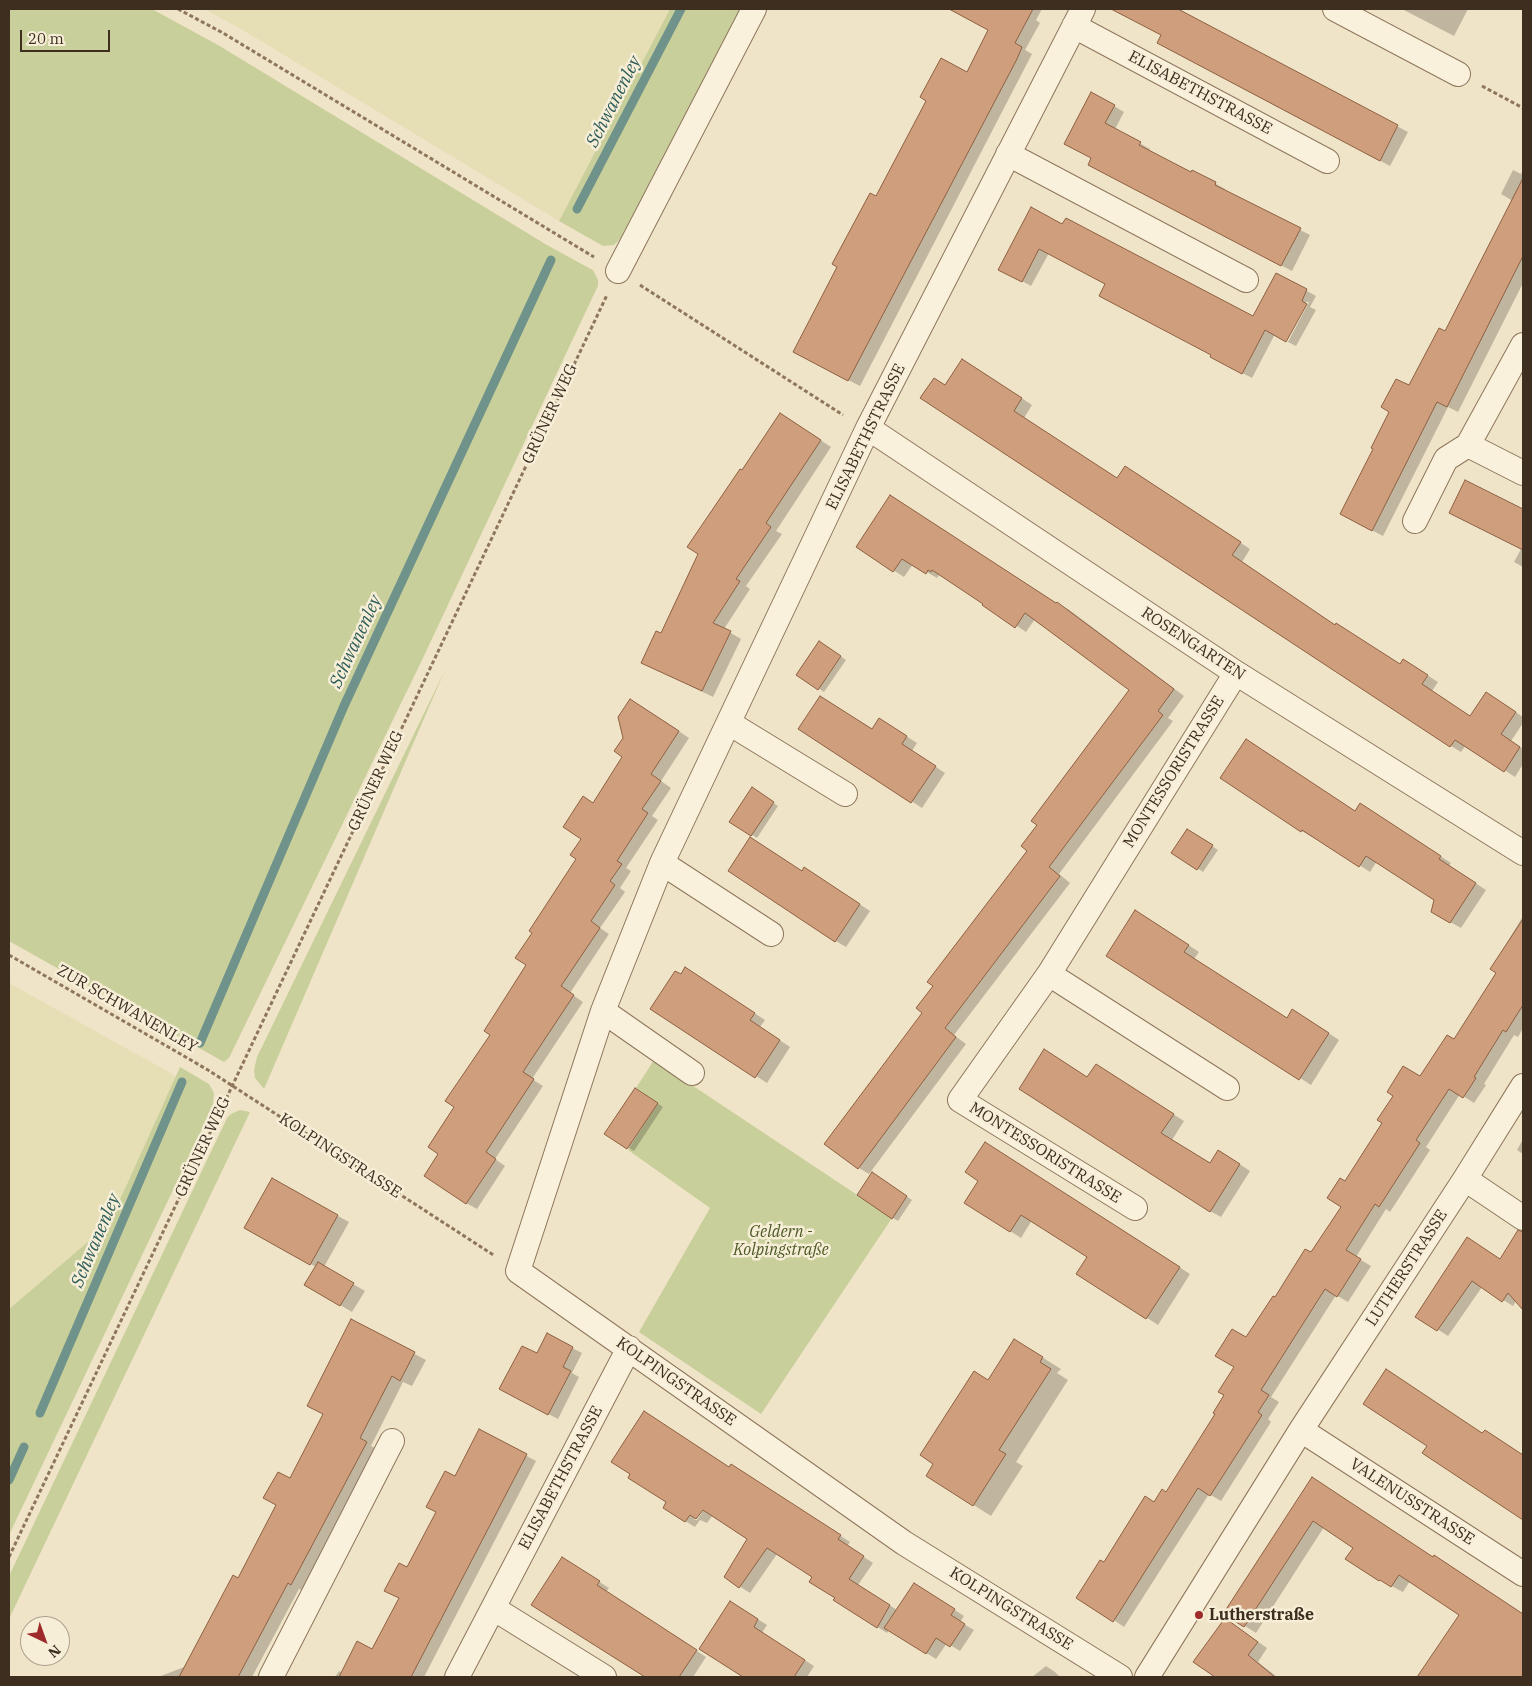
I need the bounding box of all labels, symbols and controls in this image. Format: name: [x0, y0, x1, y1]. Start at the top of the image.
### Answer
scale bar: [22, 20, 112, 52]
text: 20 m: [28, 29, 64, 48]
street label: ELISABETHSTRASSE: [1125, 47, 1275, 139]
water label: Schwanenley: [582, 53, 646, 151]
street label: GRÜNER WEG: [518, 361, 582, 467]
street label: ELISABETHSTRASSE: [822, 361, 910, 513]
water label: Schwanenley: [325, 592, 387, 692]
street label: ROSENGARTEN: [1137, 603, 1249, 685]
street label: MONTESSORISTRASSE: [1119, 692, 1229, 852]
street label: GRÜNER WEG: [344, 728, 408, 834]
street label: ZUR SCHWANENLEY: [53, 961, 201, 1057]
street label: GRÜNER WEG: [171, 1094, 235, 1200]
street label: MONTESSORISTRASSE: [965, 1098, 1125, 1208]
street label: KOLPINGSTRASSE: [275, 1109, 405, 1203]
water label: Schwanenley: [67, 1191, 125, 1291]
street label: LUTHERSTRASSE: [1362, 1206, 1452, 1330]
park label: Geldern - Kolpingstraße: [733, 1222, 829, 1260]
street label: KOLPINGSTRASSE: [612, 1333, 740, 1431]
street label: ELISABETHSTRASSE: [515, 1403, 607, 1553]
street label: VALENUSSTRASSE: [1346, 1455, 1478, 1549]
street label: KOLPINGSTRASSE: [946, 1563, 1076, 1655]
place label: Lutherstraße: [1209, 1605, 1314, 1625]
marker: Lutherstraße: [1193, 1609, 1205, 1621]
north arrow: [20, 1616, 70, 1666]
text: N: [44, 1641, 65, 1662]

